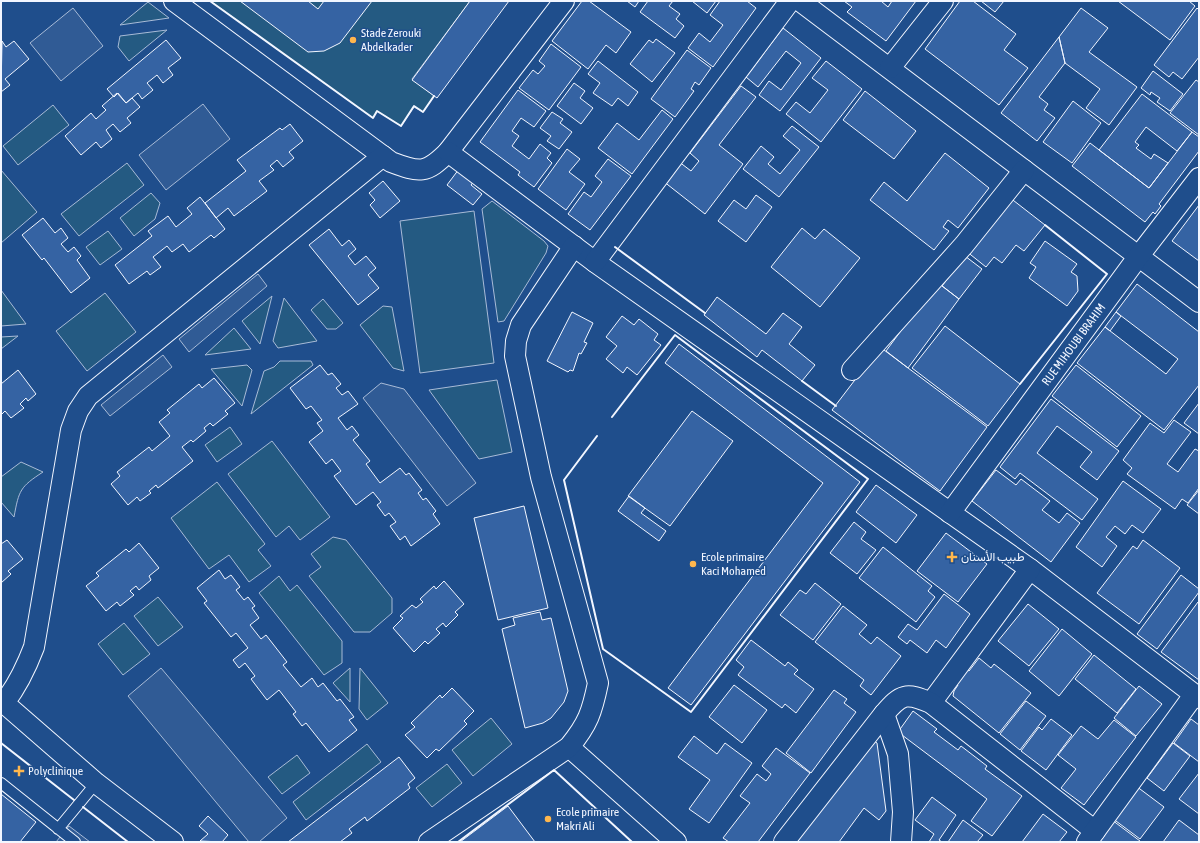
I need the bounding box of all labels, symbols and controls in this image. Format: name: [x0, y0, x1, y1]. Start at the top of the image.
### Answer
place label: Stade Zerouki Abdelkader: [361, 26, 421, 54]
marker: Stade Zerouki Abdelkader: [348, 35, 358, 45]
street label: RUE MIHOUBI BRAHIM: [1039, 301, 1108, 388]
place label: Ecole primaire Kaci Mohamed: [701, 550, 766, 578]
place label: طبيب الأسنان: [961, 550, 1025, 564]
marker: طبيب الأسنان: [946, 551, 958, 563]
marker: Ecole primaire Kaci Mohamed: [688, 559, 698, 569]
place label: Polyclinique: [28, 764, 83, 778]
marker: Polyclinique: [13, 765, 25, 777]
place label: Ecole primaire Makri Ali: [556, 805, 619, 833]
marker: Ecole primaire Makri Ali: [543, 814, 553, 824]

